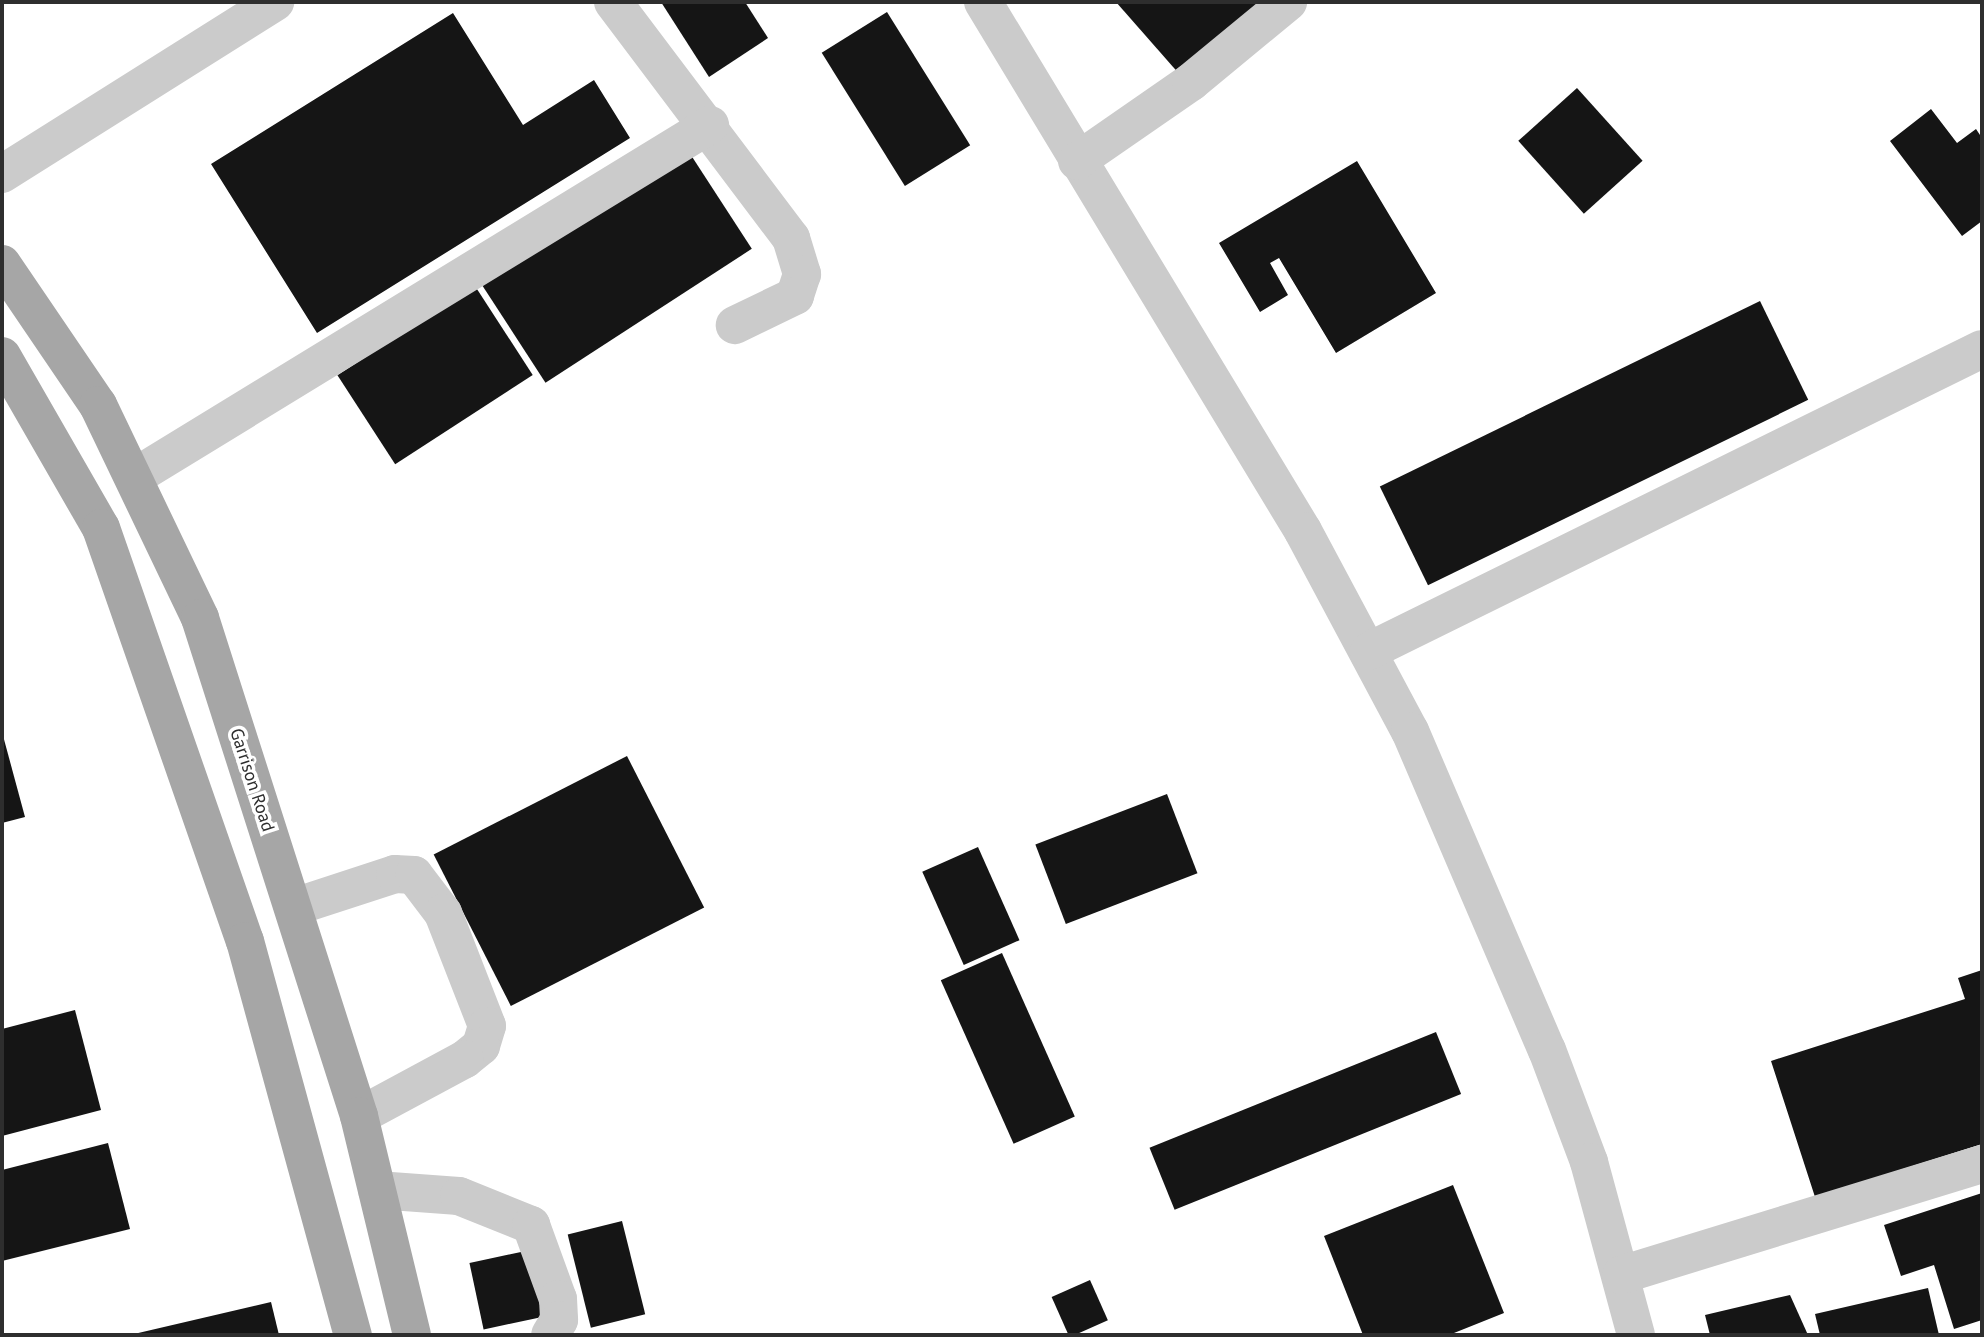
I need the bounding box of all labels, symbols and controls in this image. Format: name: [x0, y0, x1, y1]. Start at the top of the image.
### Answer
street label: Garrison Road: [225, 726, 279, 834]

